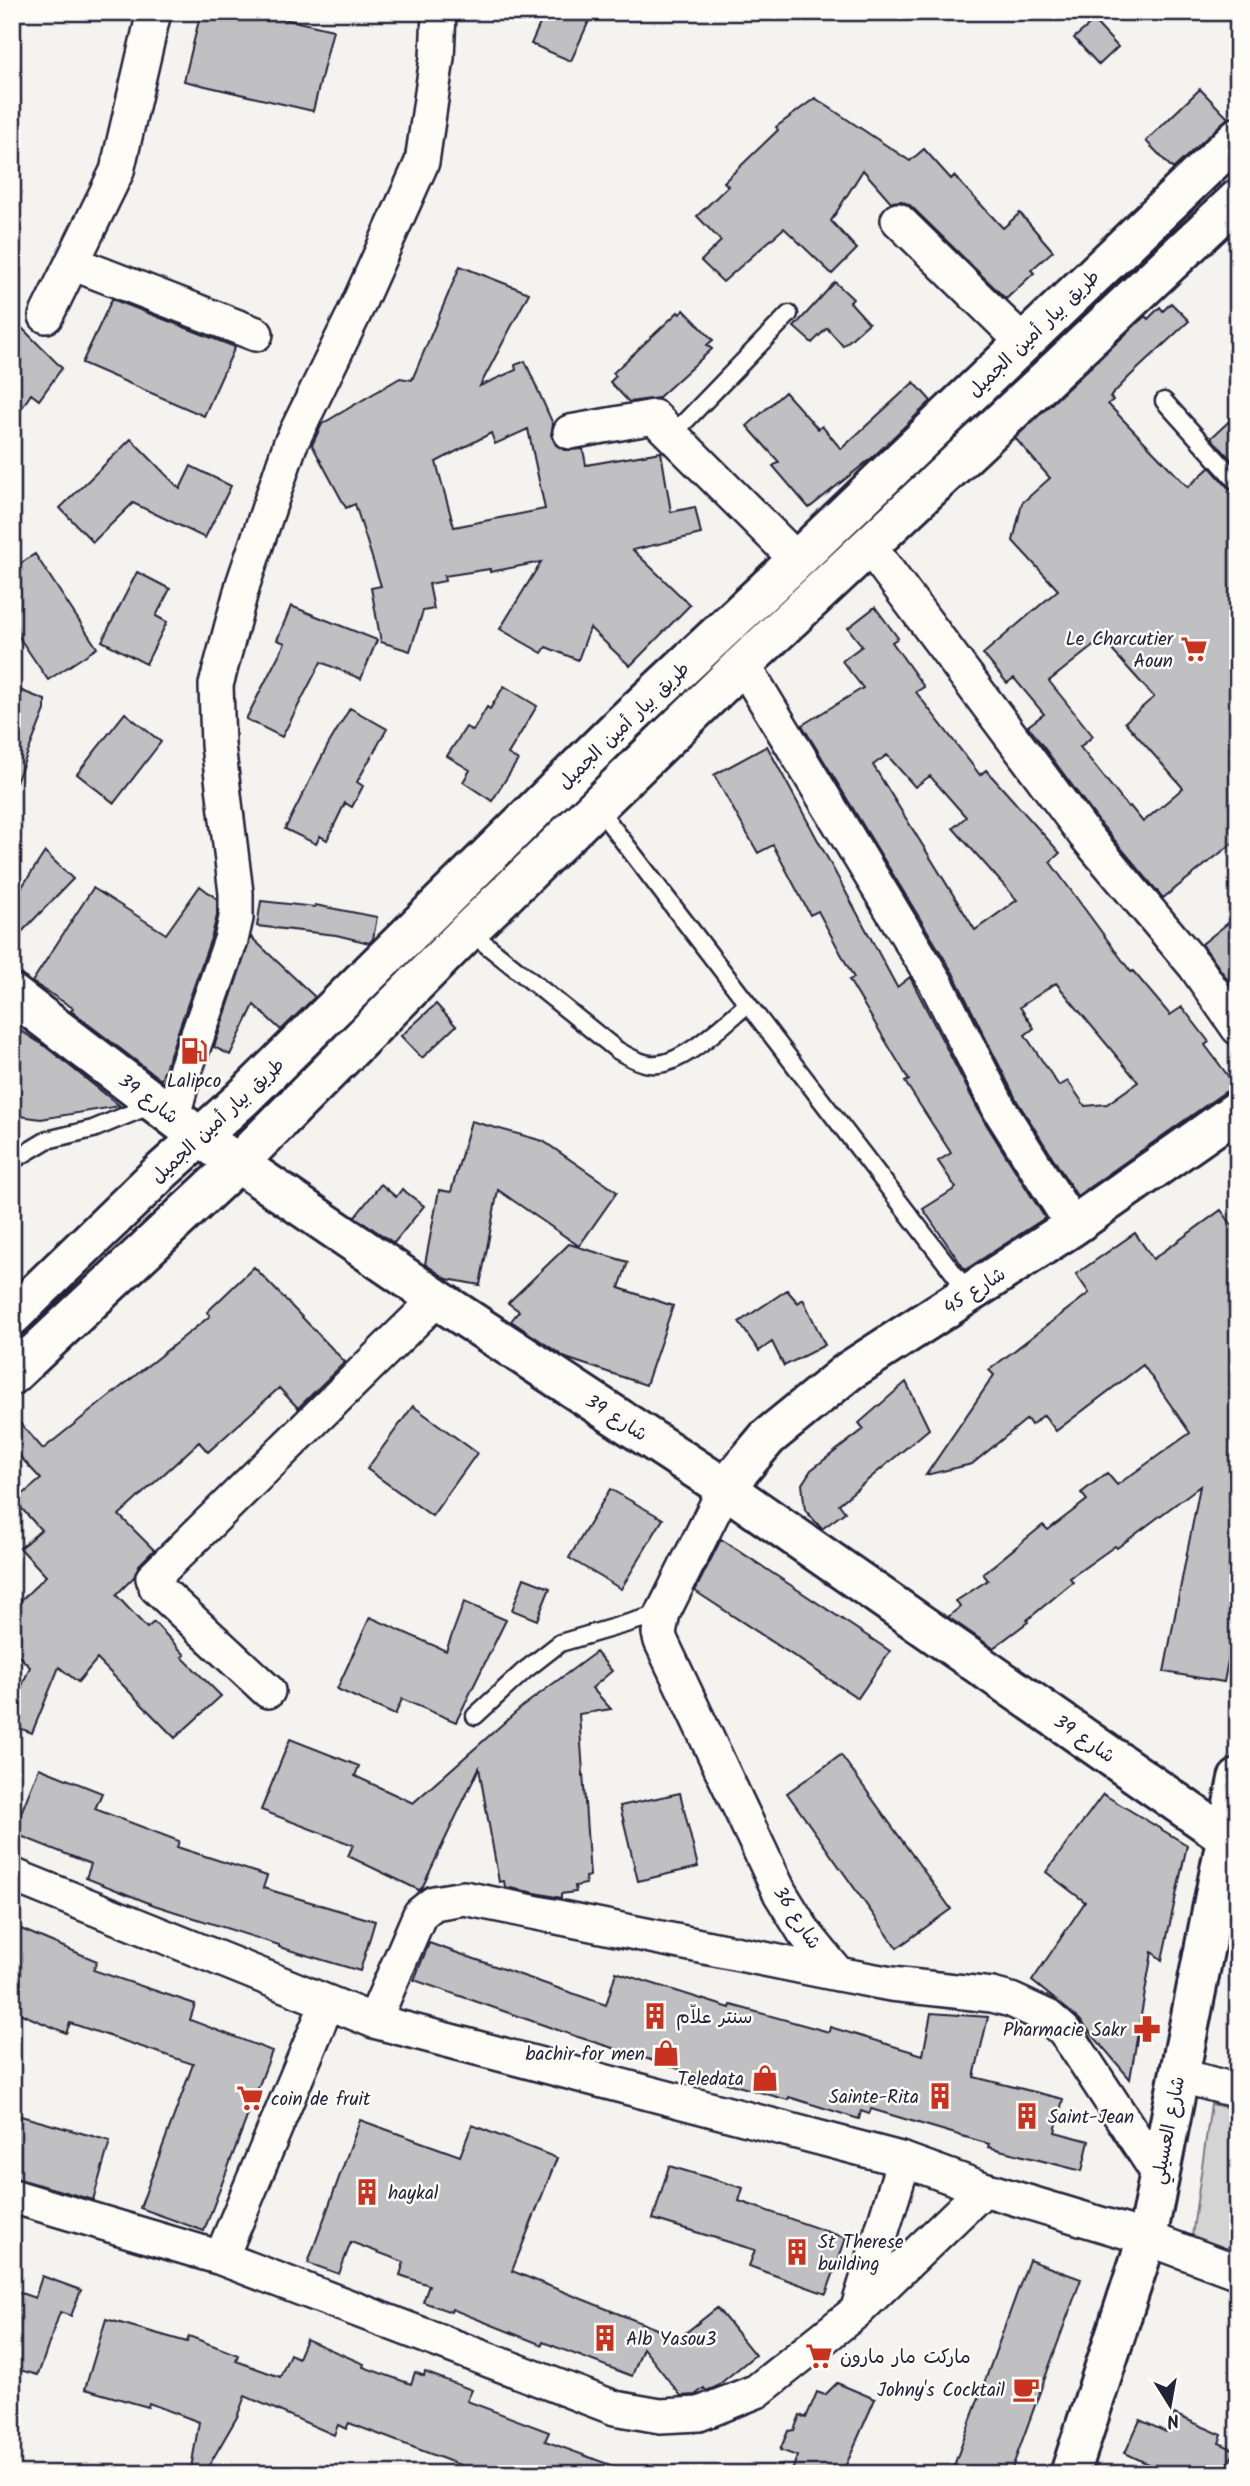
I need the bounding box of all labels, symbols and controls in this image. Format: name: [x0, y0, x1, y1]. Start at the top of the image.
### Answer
street label: طريق بيار أمين الجميل: [961, 263, 1107, 406]
place label: Le Charcutier Aoun: [1065, 625, 1175, 677]
supermarket icon: Le Charcutier Aoun: [1179, 634, 1209, 664]
street label: طريق بيار أمين الجميل: [551, 655, 697, 798]
fuel station icon: Lalipco: [179, 1036, 209, 1066]
street label: طريق بيار أمين الجميل: [145, 1051, 292, 1192]
street label: شارع 39: [111, 1067, 184, 1132]
place label: Lalipco: [167, 1067, 221, 1097]
street label: شارع 45: [938, 1260, 1012, 1323]
street label: شارع 39: [579, 1387, 653, 1450]
street label: شارع 39: [1047, 1708, 1121, 1772]
street label: شارع 36: [765, 1880, 828, 1956]
building icon: سنتر علاّم: [640, 2001, 670, 2031]
place label: سنتر علاّم: [676, 2003, 752, 2033]
pharmacy icon: Pharmacie Sakr: [1132, 2014, 1162, 2044]
place label: Pharmacie Sakr: [1003, 2016, 1128, 2046]
shop icon: bachir for men: [651, 2038, 681, 2068]
place label: bachir for men: [526, 2040, 645, 2070]
shop icon: Teledata: [750, 2063, 780, 2093]
place label: Teledata: [677, 2065, 744, 2095]
street label: شارع العسيلي: [1144, 2074, 1194, 2187]
building icon: Sainte-Rita: [925, 2081, 955, 2111]
supermarket icon: coin de fruit: [235, 2083, 265, 2113]
place label: Sainte-Rita: [829, 2083, 919, 2113]
place label: coin de fruit: [271, 2085, 371, 2115]
building icon: Saint-Jean: [1012, 2101, 1042, 2131]
place label: Saint-Jean: [1048, 2103, 1134, 2133]
building icon: haykal: [352, 2177, 382, 2207]
place label: haykal: [388, 2179, 439, 2209]
place label: St Therese building: [818, 2228, 904, 2280]
building icon: St Therese building: [782, 2237, 812, 2267]
building icon: Alb Yasou3: [590, 2323, 620, 2353]
place label: Alb Yasou3: [626, 2325, 716, 2355]
supermarket icon: ماركت مار مارون: [804, 2341, 834, 2371]
place label: ماركت مار مارون: [840, 2343, 971, 2373]
north arrow: [1134, 2370, 1204, 2440]
cafe icon: Johny's Cocktail: [1011, 2374, 1041, 2404]
place label: Johny's Cocktail: [877, 2376, 1005, 2406]
text: N: [1164, 2404, 1182, 2436]

